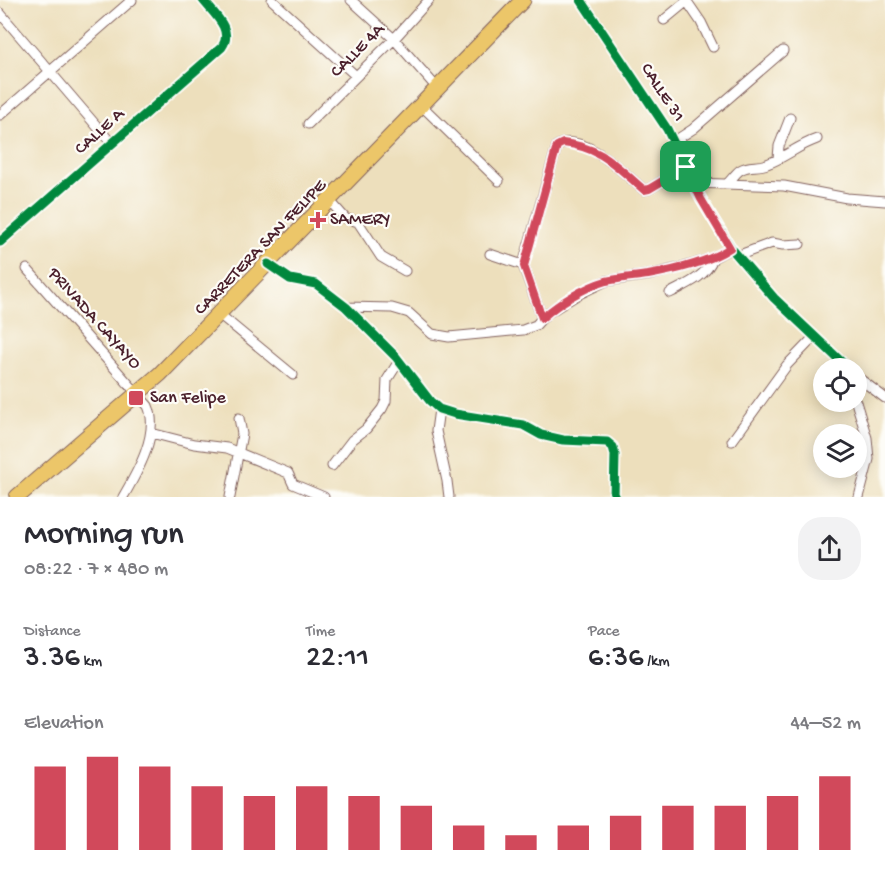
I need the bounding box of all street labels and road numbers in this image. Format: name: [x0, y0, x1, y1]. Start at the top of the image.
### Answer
street label: CALLE 4A: [326, 18, 391, 83]
street label: CALLE 31: [635, 60, 689, 126]
street label: CALLE A: [71, 103, 130, 160]
street label: CARRETERA SAN FELIPE: [191, 175, 332, 320]
street label: PRIVADA CAYAYO: [42, 263, 145, 374]

